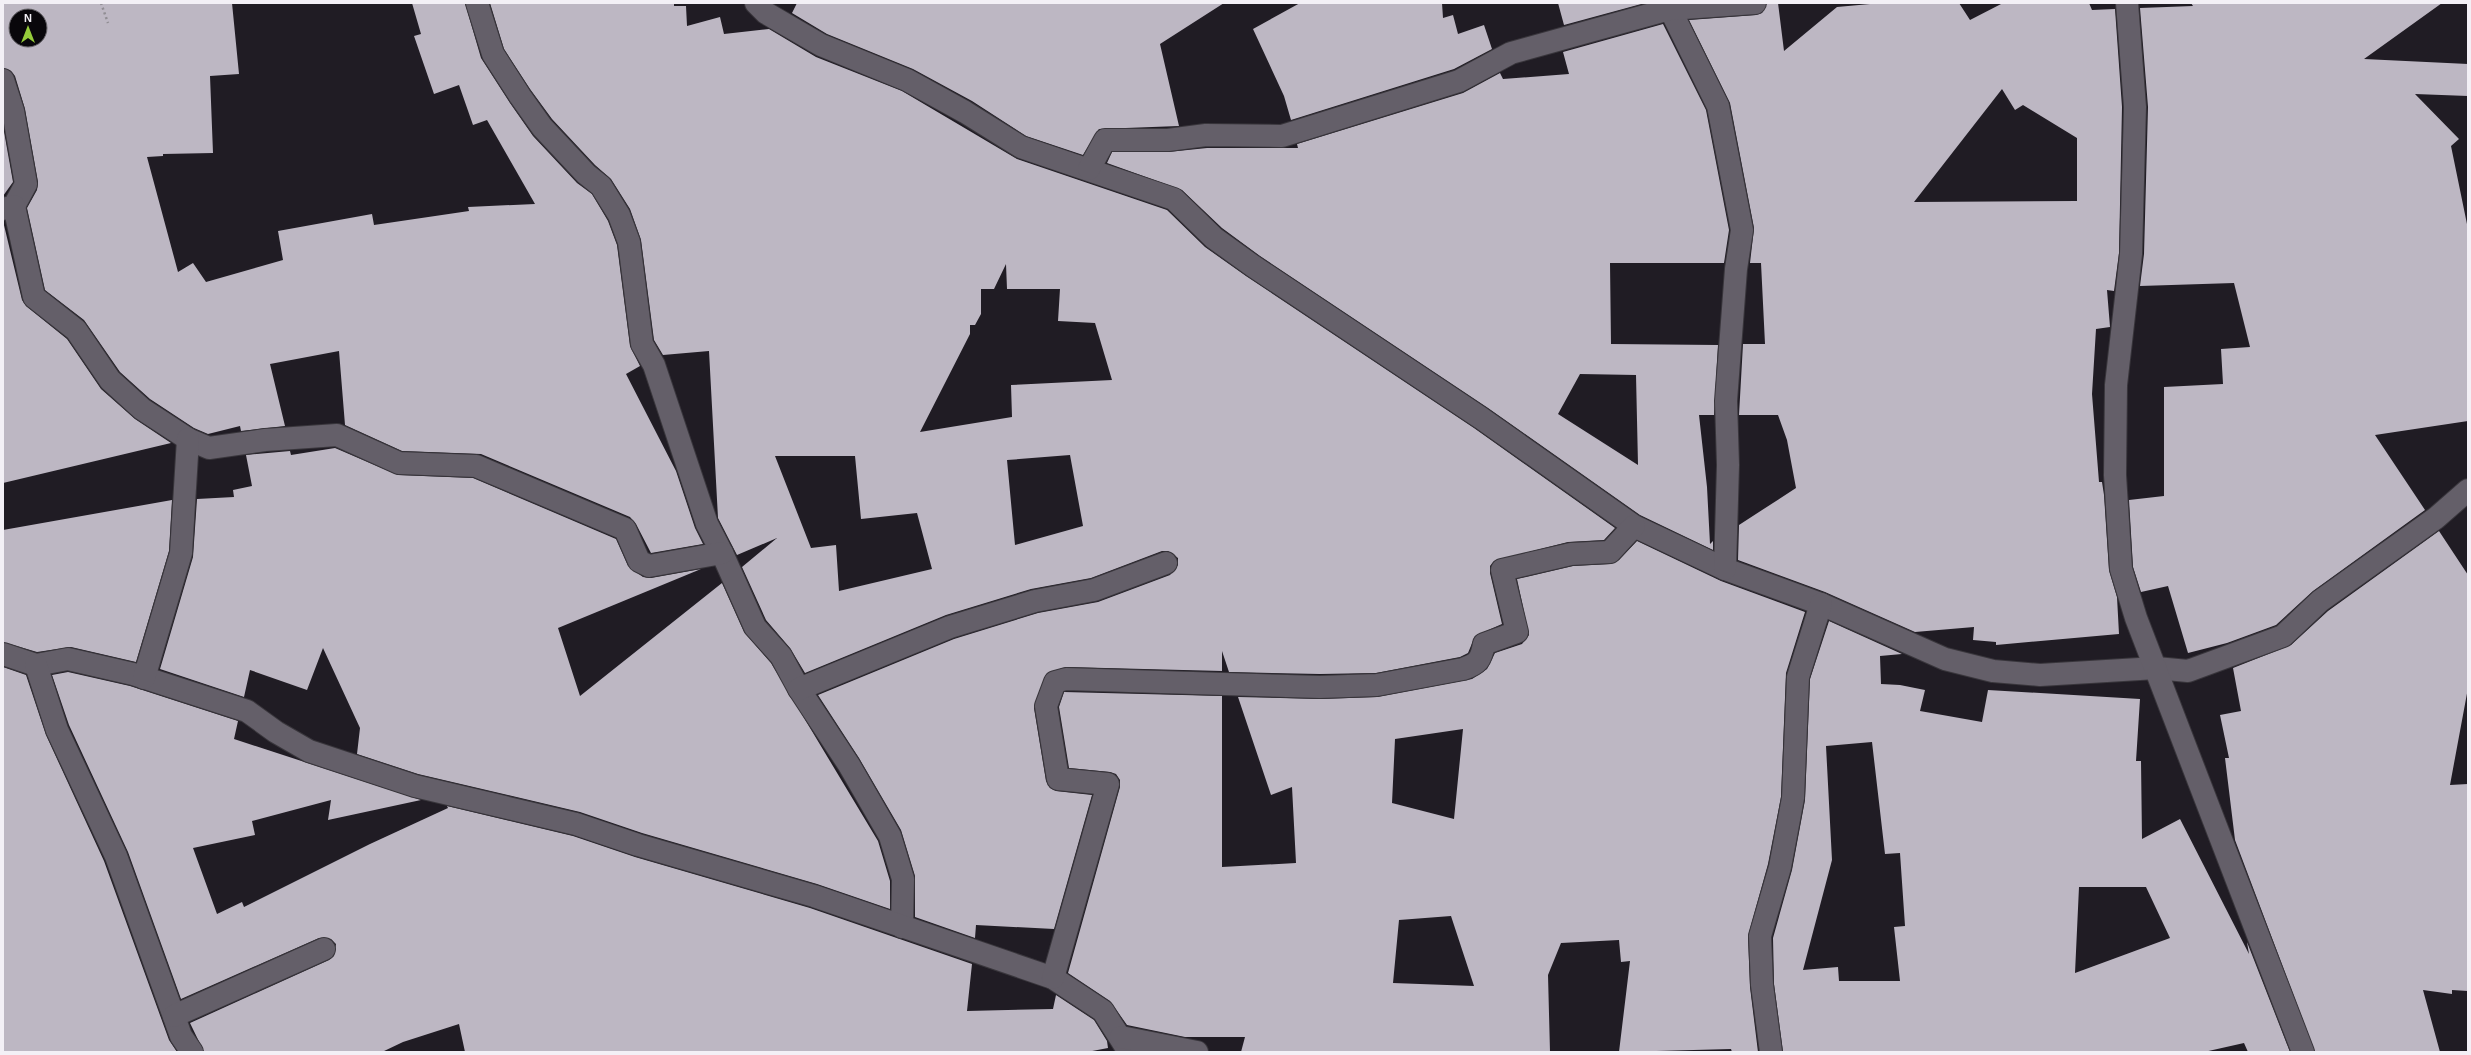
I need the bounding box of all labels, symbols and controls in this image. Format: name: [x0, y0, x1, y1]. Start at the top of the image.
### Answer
north arrow: [8, 8, 48, 48]
text: N: [24, 12, 32, 24]

